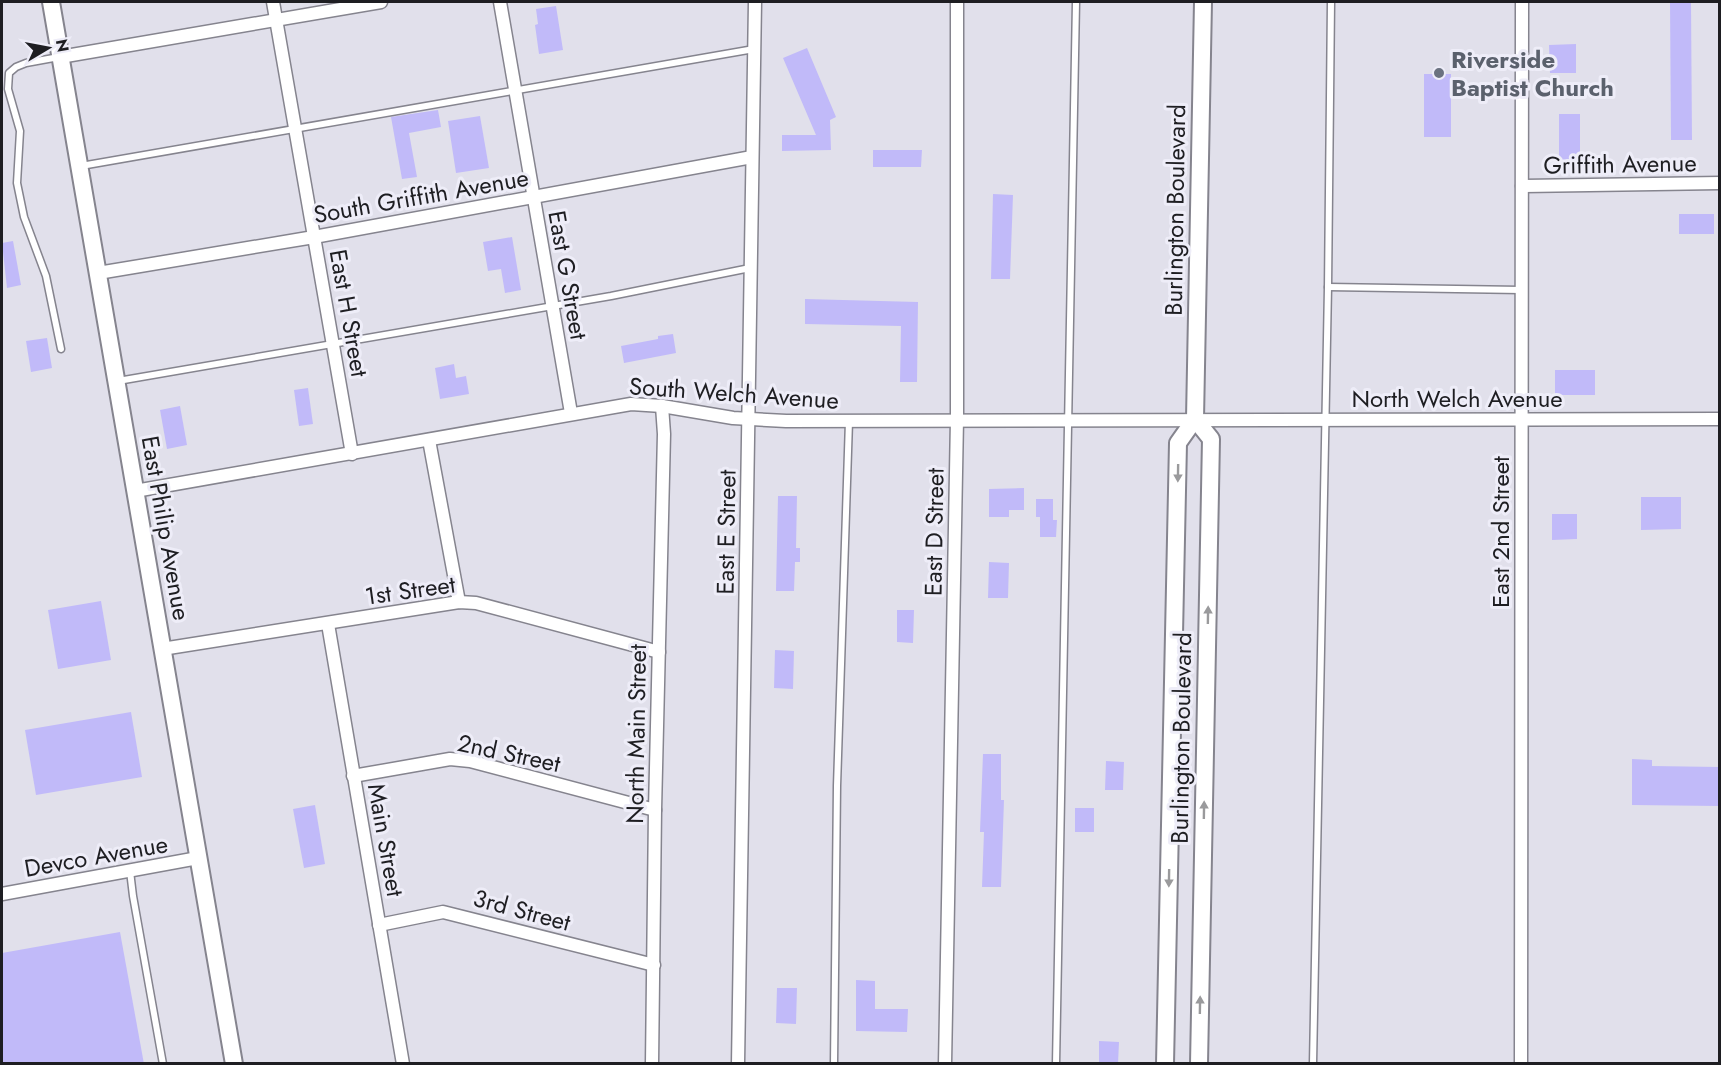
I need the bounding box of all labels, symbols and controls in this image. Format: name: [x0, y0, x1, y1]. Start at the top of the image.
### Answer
north arrow: [18, 18, 78, 78]
text: N: [50, 37, 75, 54]
place label: Riverside Baptist Church: [1451, 42, 1614, 105]
marker: Riverside Baptist Church: [1432, 66, 1446, 80]
street label: Burlington Boulevard: [1156, 104, 1194, 316]
street label: Griffith Avenue: [1543, 145, 1697, 183]
street label: South Griffith Avenue: [311, 160, 531, 232]
street label: East G Street: [539, 208, 597, 342]
street label: East H Street: [321, 246, 377, 380]
street label: South Welch Avenue: [628, 368, 840, 418]
street label: North Welch Avenue: [1351, 381, 1563, 416]
street label: East Philip Avenue: [133, 433, 199, 623]
street label: East 2nd Street: [1483, 456, 1518, 608]
one-way arrow: [1173, 463, 1182, 482]
street label: East D Street: [915, 467, 953, 596]
street label: East E Street: [707, 469, 745, 595]
street label: 1st Street: [363, 566, 458, 614]
one-way arrow: [1203, 606, 1212, 625]
street label: Burlington Boulevard: [1162, 632, 1200, 844]
street label: North Main Street: [617, 644, 655, 824]
street label: 2nd Street: [454, 725, 564, 781]
street label: Main Street: [359, 781, 413, 900]
one-way arrow: [1199, 801, 1208, 820]
street label: Devco Avenue: [22, 826, 170, 886]
one-way arrow: [1164, 868, 1173, 887]
street label: 3rd Street: [469, 880, 575, 940]
one-way arrow: [1195, 996, 1204, 1015]

